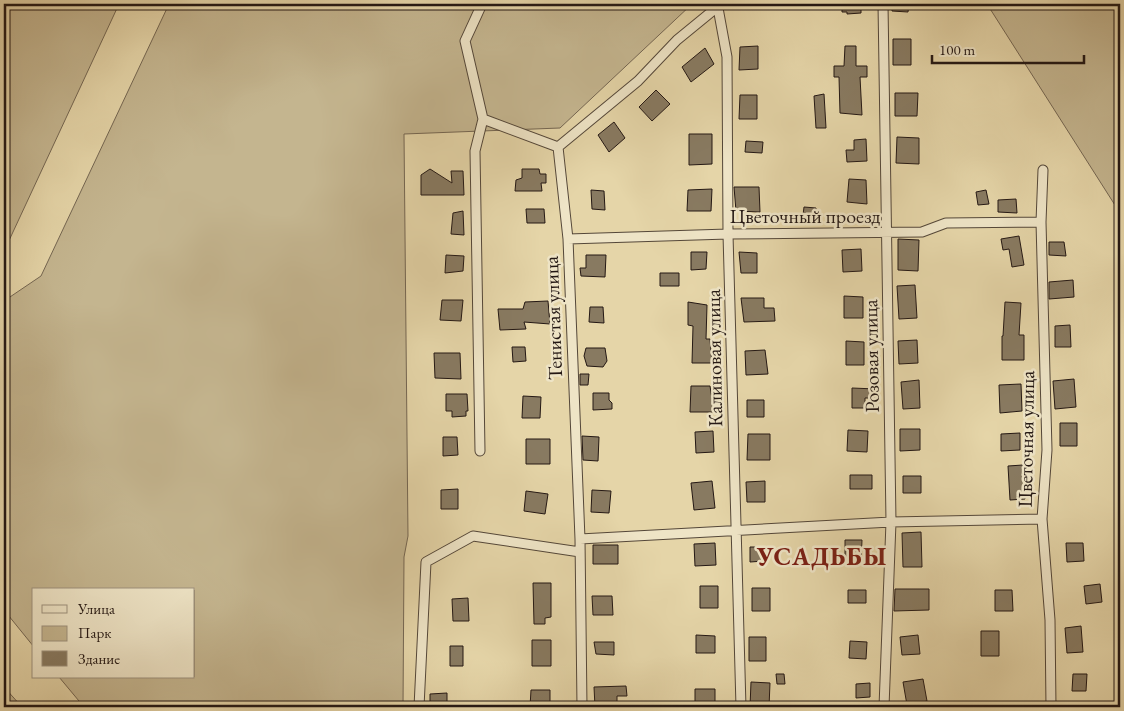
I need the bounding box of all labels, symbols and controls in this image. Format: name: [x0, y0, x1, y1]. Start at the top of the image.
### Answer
scale bar: [932, 32, 1084, 64]
text: 100 m: [939, 40, 976, 59]
street label: Цветочный проезд: [730, 203, 880, 229]
street label: Тенистая улица: [538, 256, 568, 380]
street label: Калиновая улица: [700, 289, 728, 427]
street label: Розовая улица: [857, 299, 885, 413]
street label: Цветочная улица: [1012, 370, 1040, 508]
district label: УСАДЬБЫ: [756, 540, 887, 572]
legend: [32, 588, 195, 678]
text: Улица: [77, 599, 115, 618]
text: Парк: [78, 623, 111, 642]
text: Здание: [78, 649, 120, 668]

